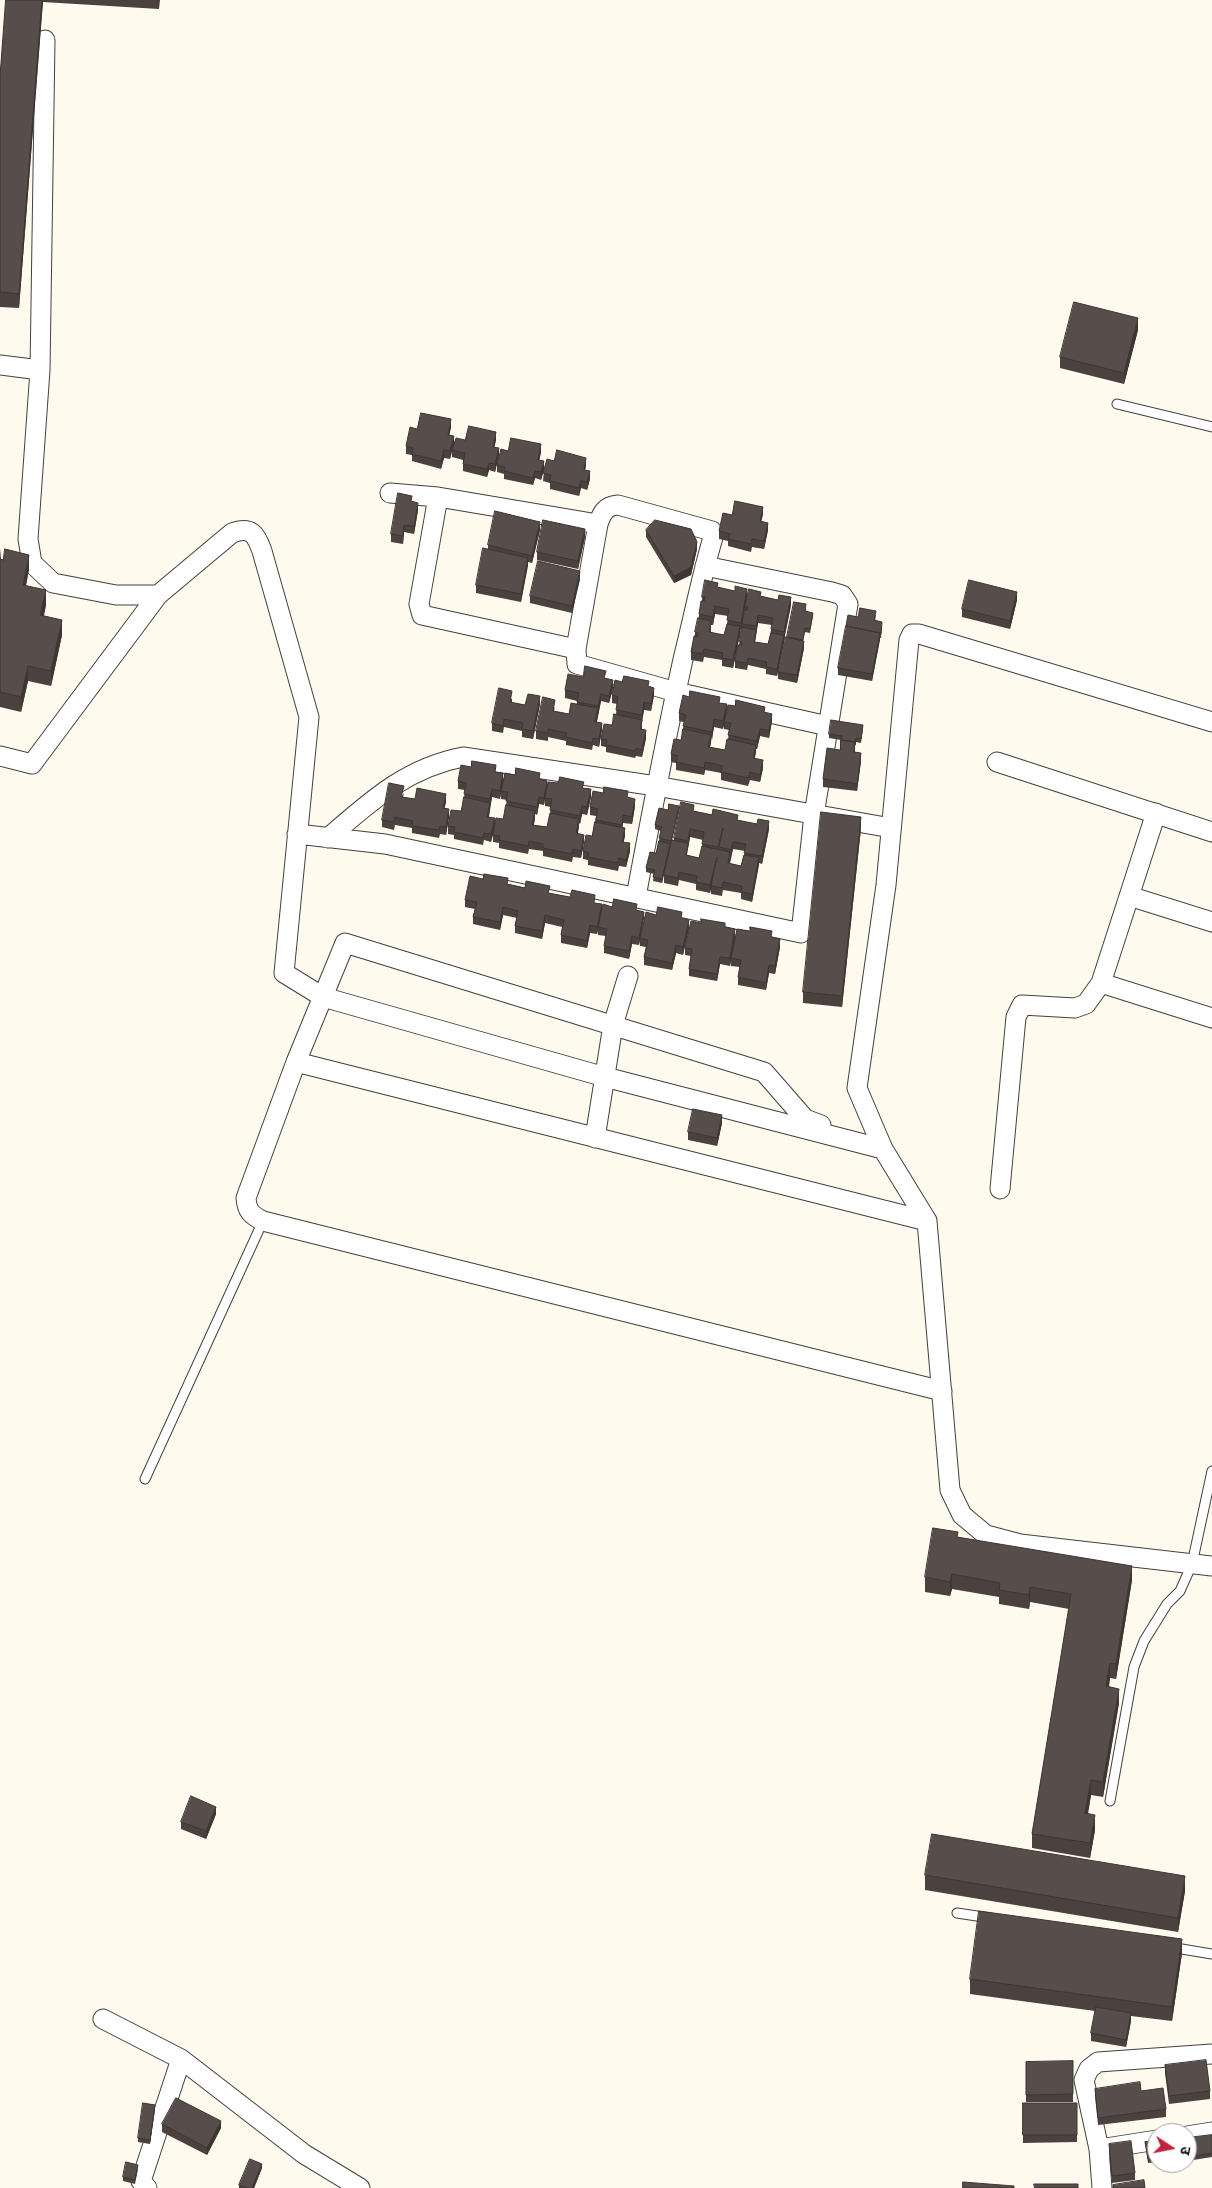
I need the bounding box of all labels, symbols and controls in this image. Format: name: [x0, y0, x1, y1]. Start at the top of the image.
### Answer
north arrow: [1147, 2123, 1197, 2173]
text: उ: [1176, 2145, 1195, 2156]

